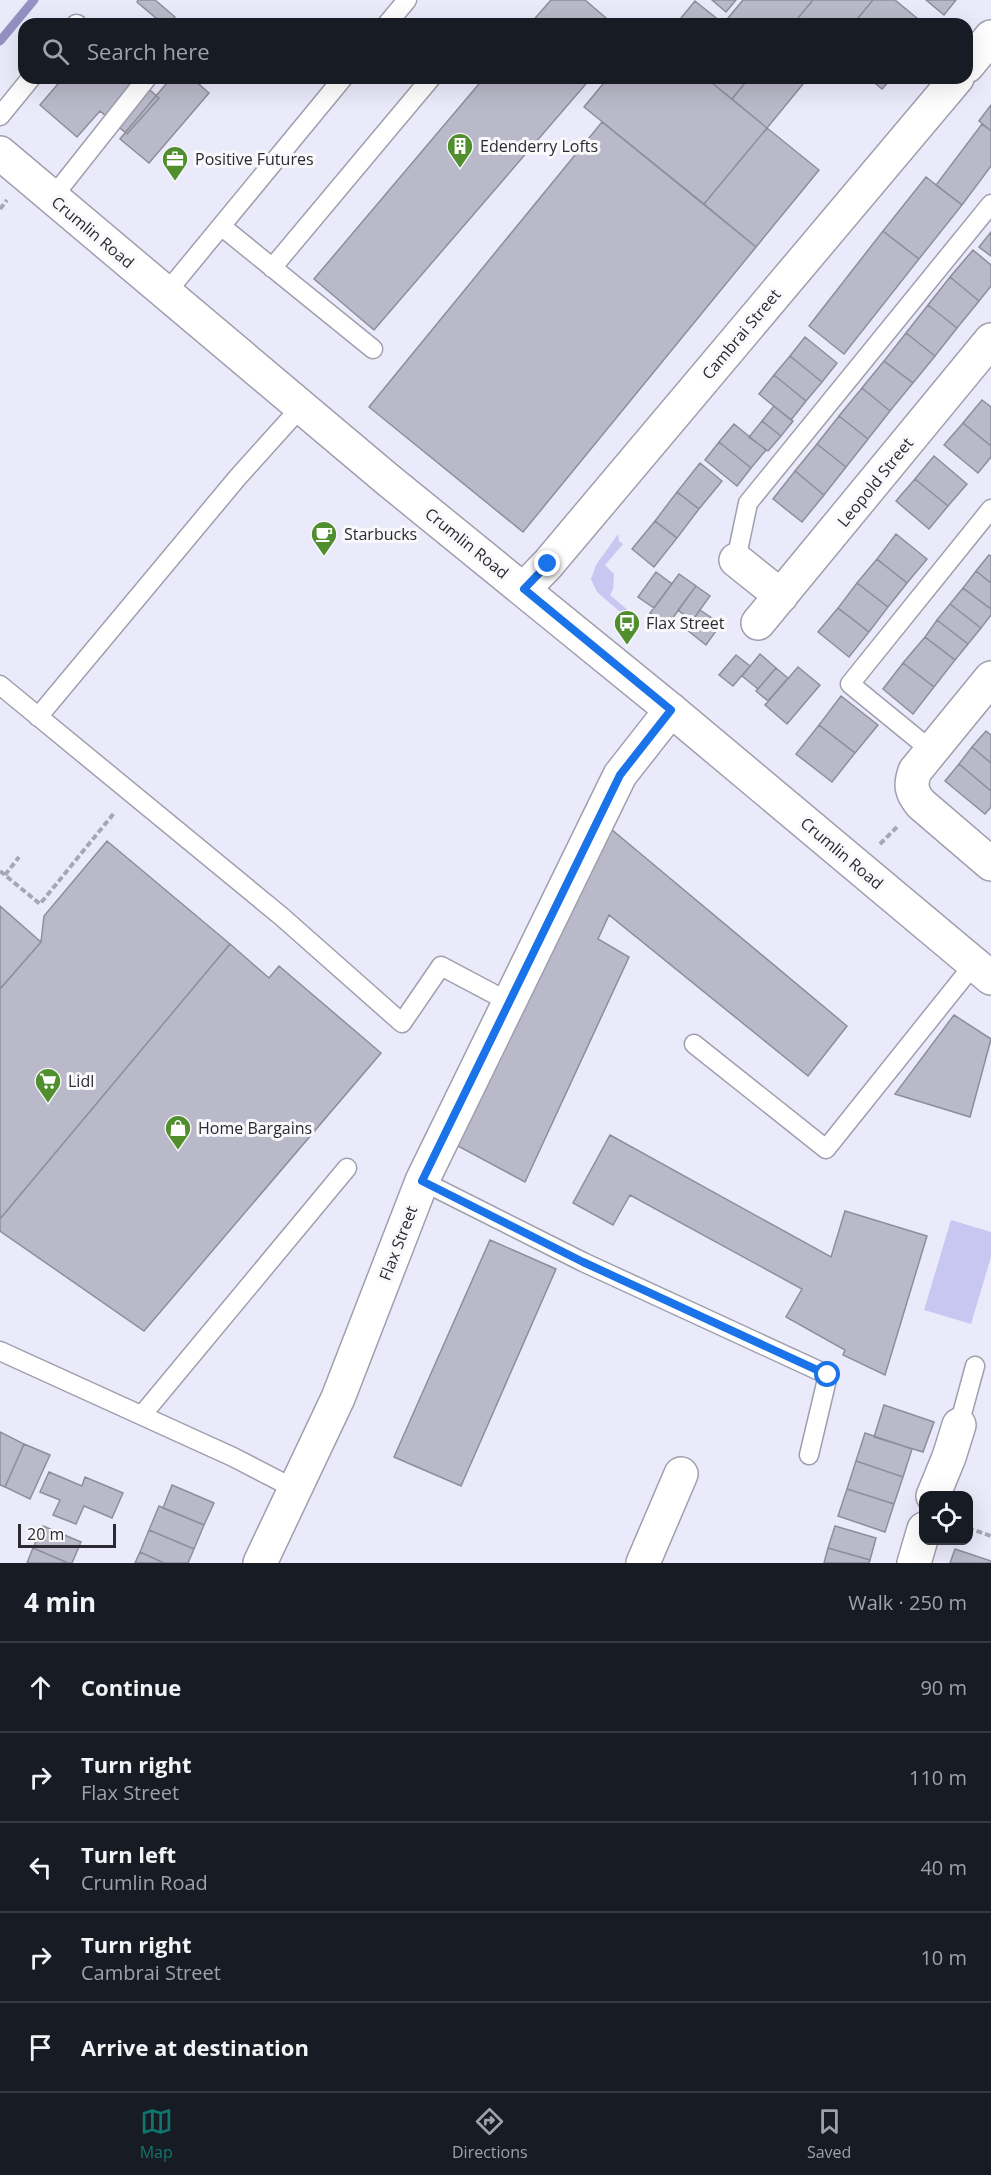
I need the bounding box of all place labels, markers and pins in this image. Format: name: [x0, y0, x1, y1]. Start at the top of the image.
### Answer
building icon: Edenderry Lofts: [445, 131, 475, 169]
place label: Edenderry Lofts: [480, 135, 598, 157]
office icon: Positive Futures: [160, 144, 190, 182]
place label: Positive Futures: [195, 148, 314, 170]
cafe icon: Starbucks: [309, 519, 339, 557]
place label: Starbucks: [344, 523, 417, 545]
bus stop icon: Flax Street: [612, 608, 642, 646]
place label: Flax Street: [646, 612, 725, 634]
supermarket icon: Lidl: [33, 1066, 63, 1104]
place label: Lidl: [68, 1070, 94, 1092]
shop icon: Home Bargains: [163, 1113, 193, 1151]
place label: Home Bargains: [198, 1117, 312, 1139]

